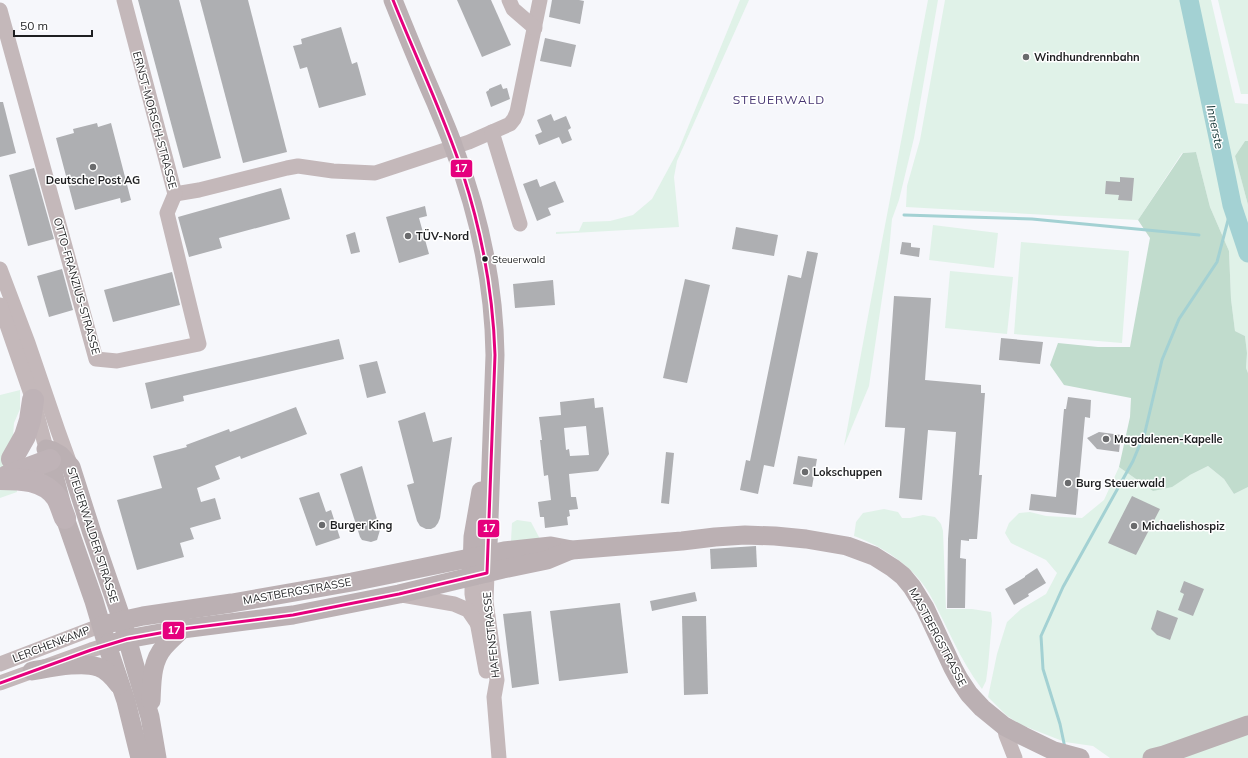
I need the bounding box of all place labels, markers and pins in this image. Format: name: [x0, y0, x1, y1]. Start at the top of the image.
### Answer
place label: Windhundrennbahn: [1034, 50, 1140, 64]
marker: Windhundrennbahn: [1021, 52, 1031, 62]
marker: Deutsche Post AG: [88, 162, 98, 172]
place label: Deutsche Post AG: [46, 173, 140, 187]
place label: TÜV-Nord: [416, 228, 469, 243]
marker: TÜV-Nord: [403, 231, 413, 241]
place label: Steuerwald: [492, 253, 545, 266]
marker: Steuerwald: [480, 254, 490, 264]
place label: Magdalenen-Kapelle: [1114, 432, 1223, 446]
marker: Magdalenen-Kapelle: [1101, 434, 1111, 444]
place label: Lokschuppen: [813, 465, 882, 479]
marker: Lokschuppen: [800, 467, 810, 477]
place label: Burg Steuerwald: [1076, 476, 1165, 490]
marker: Burg Steuerwald: [1063, 478, 1073, 488]
place label: Burger King: [330, 518, 392, 532]
place label: Michaelishospiz: [1142, 519, 1225, 533]
marker: Burger King: [317, 520, 327, 530]
marker: Michaelishospiz: [1129, 521, 1139, 531]

